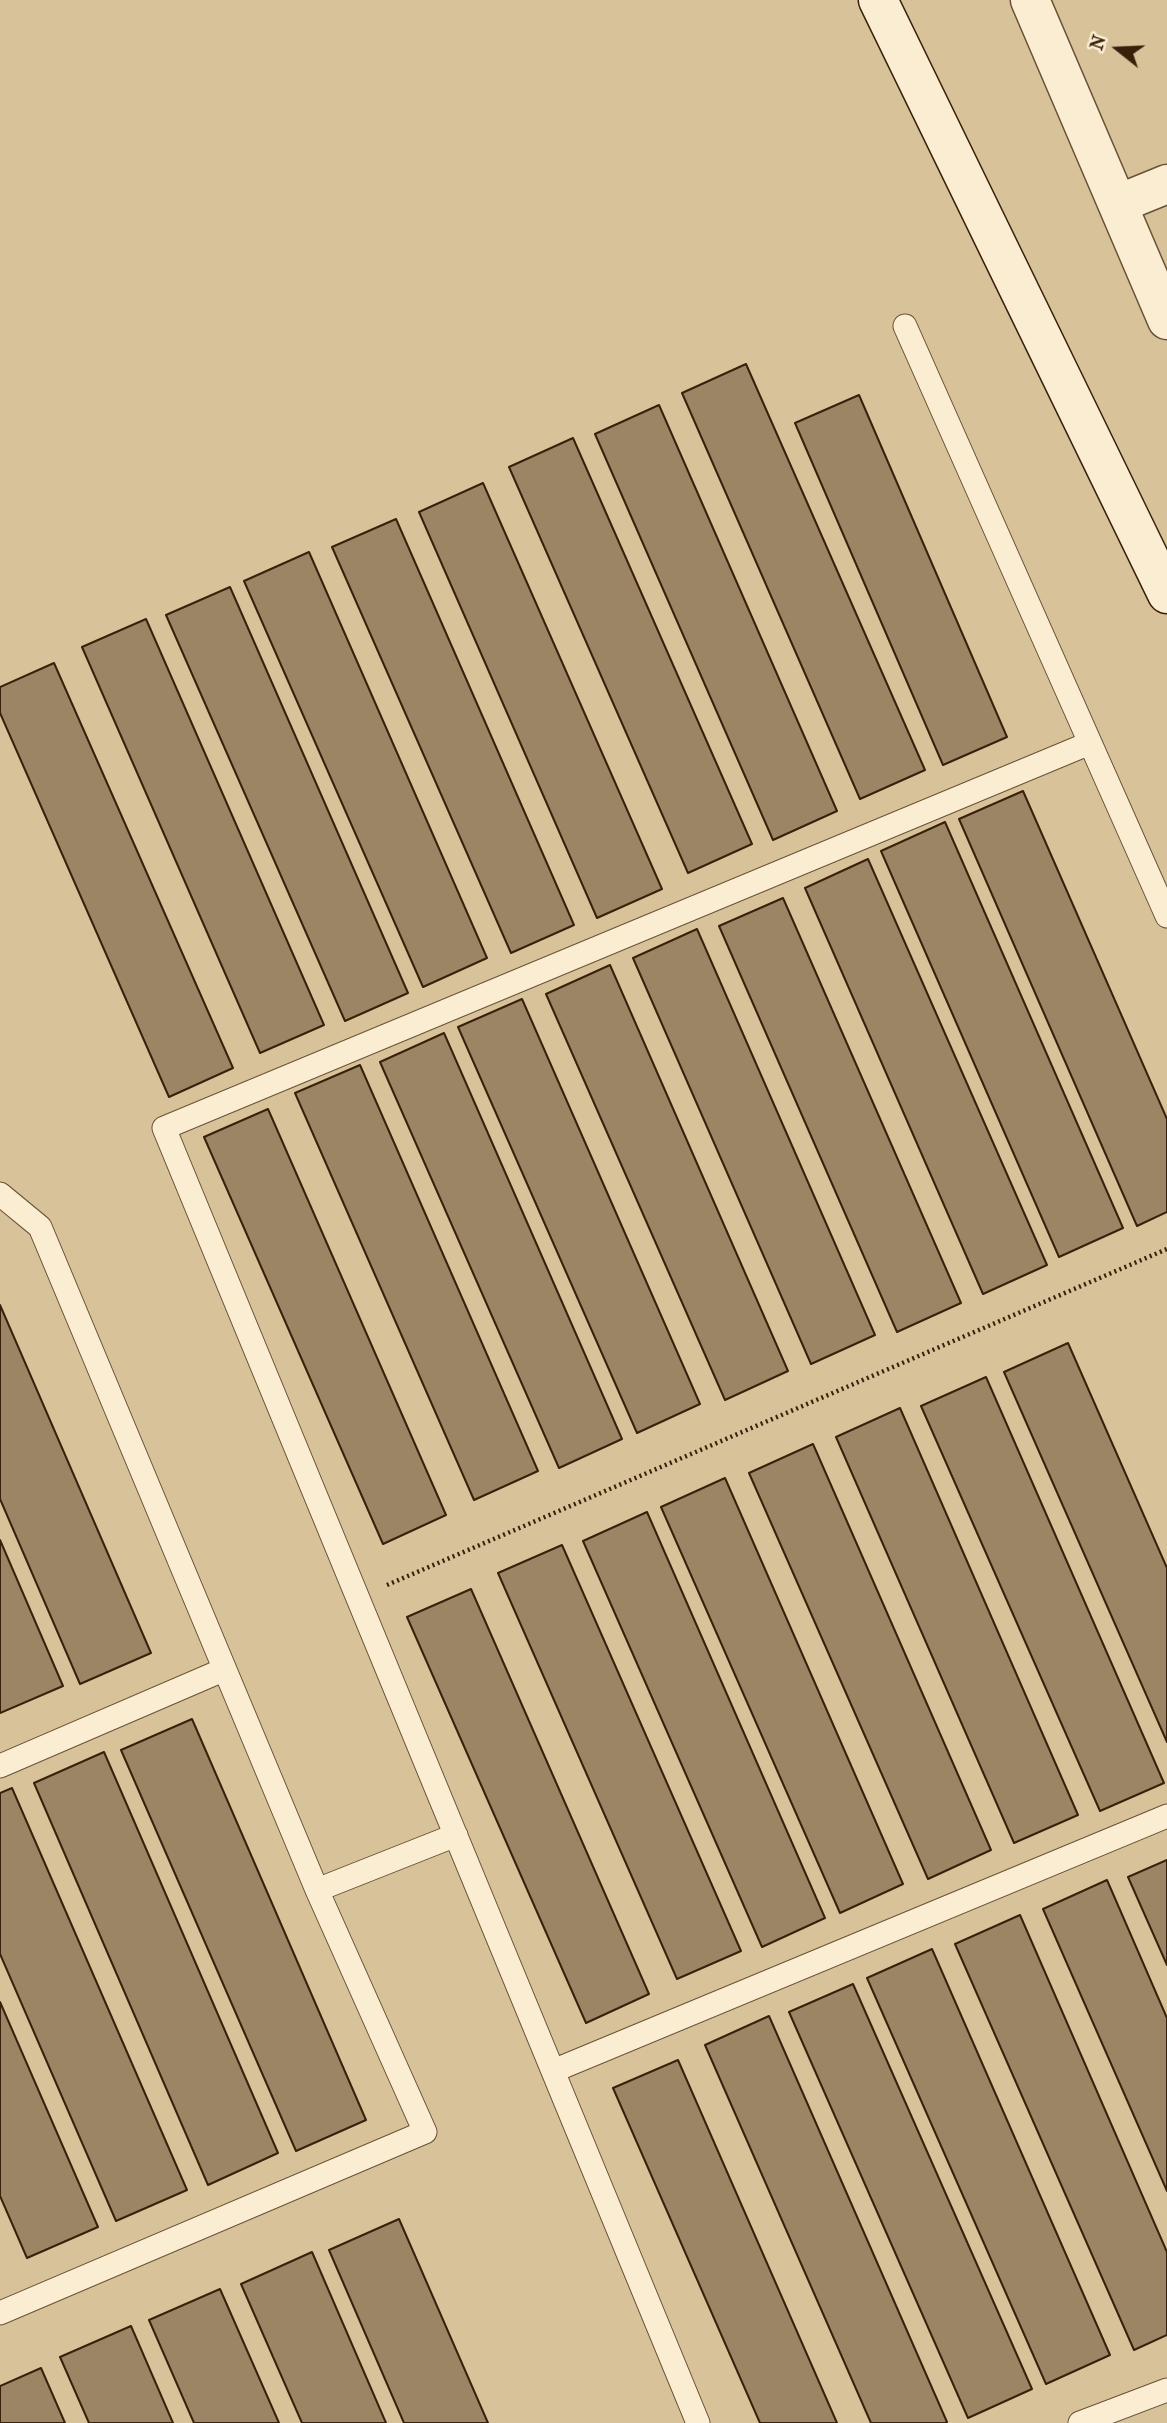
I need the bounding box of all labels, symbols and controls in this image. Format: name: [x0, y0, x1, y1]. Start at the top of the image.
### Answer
north arrow: [1083, 14, 1153, 84]
text: N: [1085, 32, 1111, 53]

